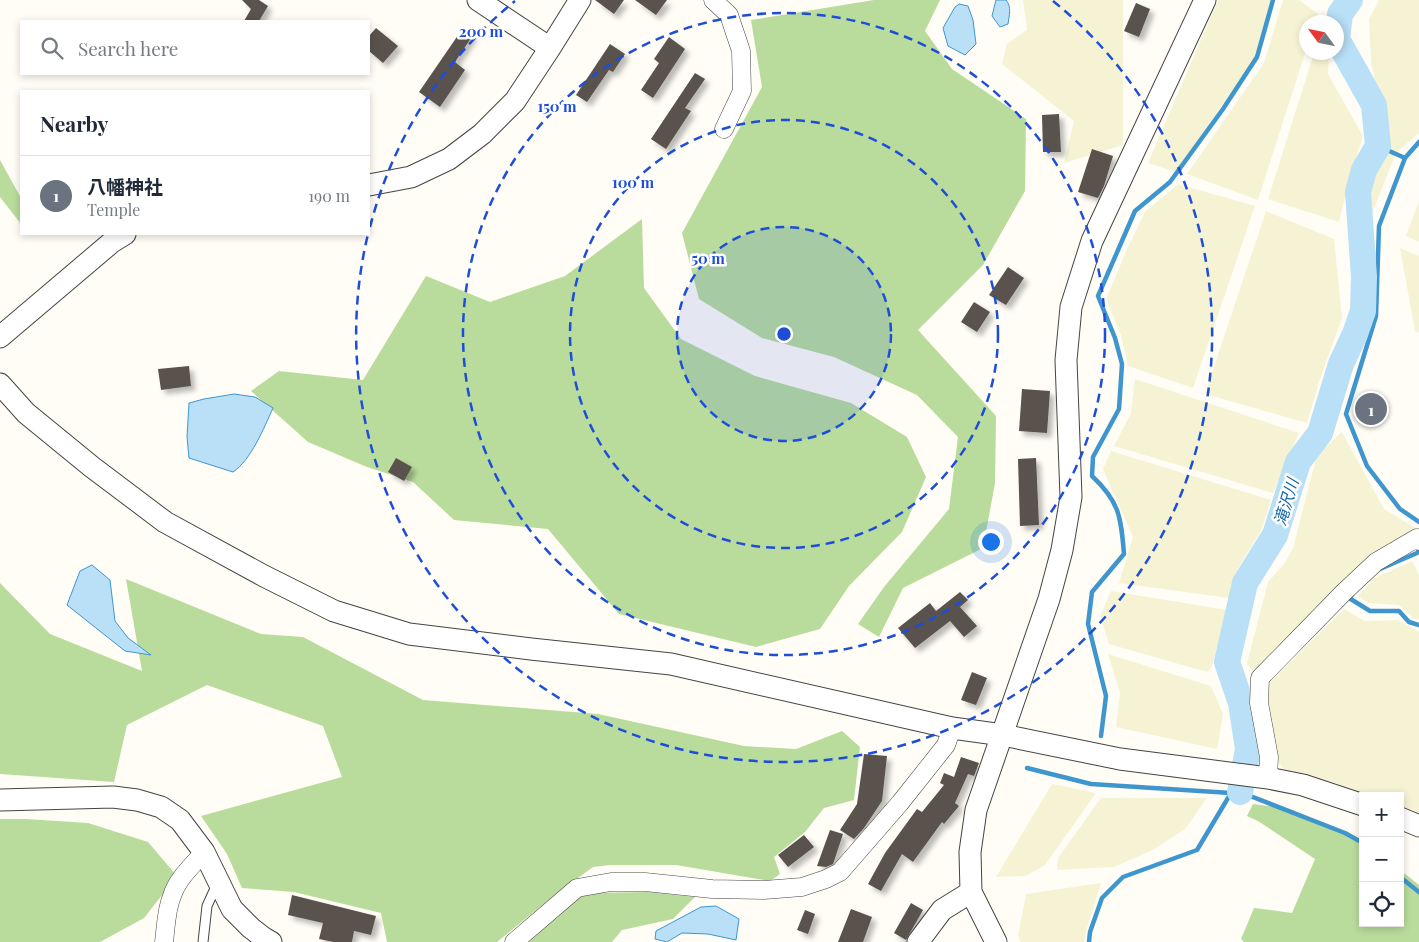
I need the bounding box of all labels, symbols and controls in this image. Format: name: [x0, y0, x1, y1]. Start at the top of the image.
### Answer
north arrow: [1299, 15, 1344, 60]
search box: [20, 20, 370, 75]
text: 200 m: [459, 21, 504, 41]
icon: search: [38, 34, 66, 62]
text: Search here: [78, 35, 178, 61]
text: 150 m: [537, 96, 577, 116]
text: Nearby: [40, 109, 109, 137]
text: 100 m: [612, 172, 655, 192]
text: 八幡神社: [87, 173, 163, 199]
text: 1: [53, 185, 59, 206]
text: 190 m: [308, 185, 350, 206]
text: Temple: [87, 199, 140, 220]
text: 50 m: [691, 248, 725, 268]
centre of rings: [775, 325, 793, 343]
pin: 1: [1355, 390, 1387, 428]
water label: 滝沢川: [1268, 474, 1303, 528]
your location: [978, 529, 1004, 555]
map controls: [1359, 792, 1404, 927]
button: +: [1359, 792, 1404, 837]
button: −: [1359, 837, 1404, 882]
button: locate: [1359, 882, 1404, 927]

